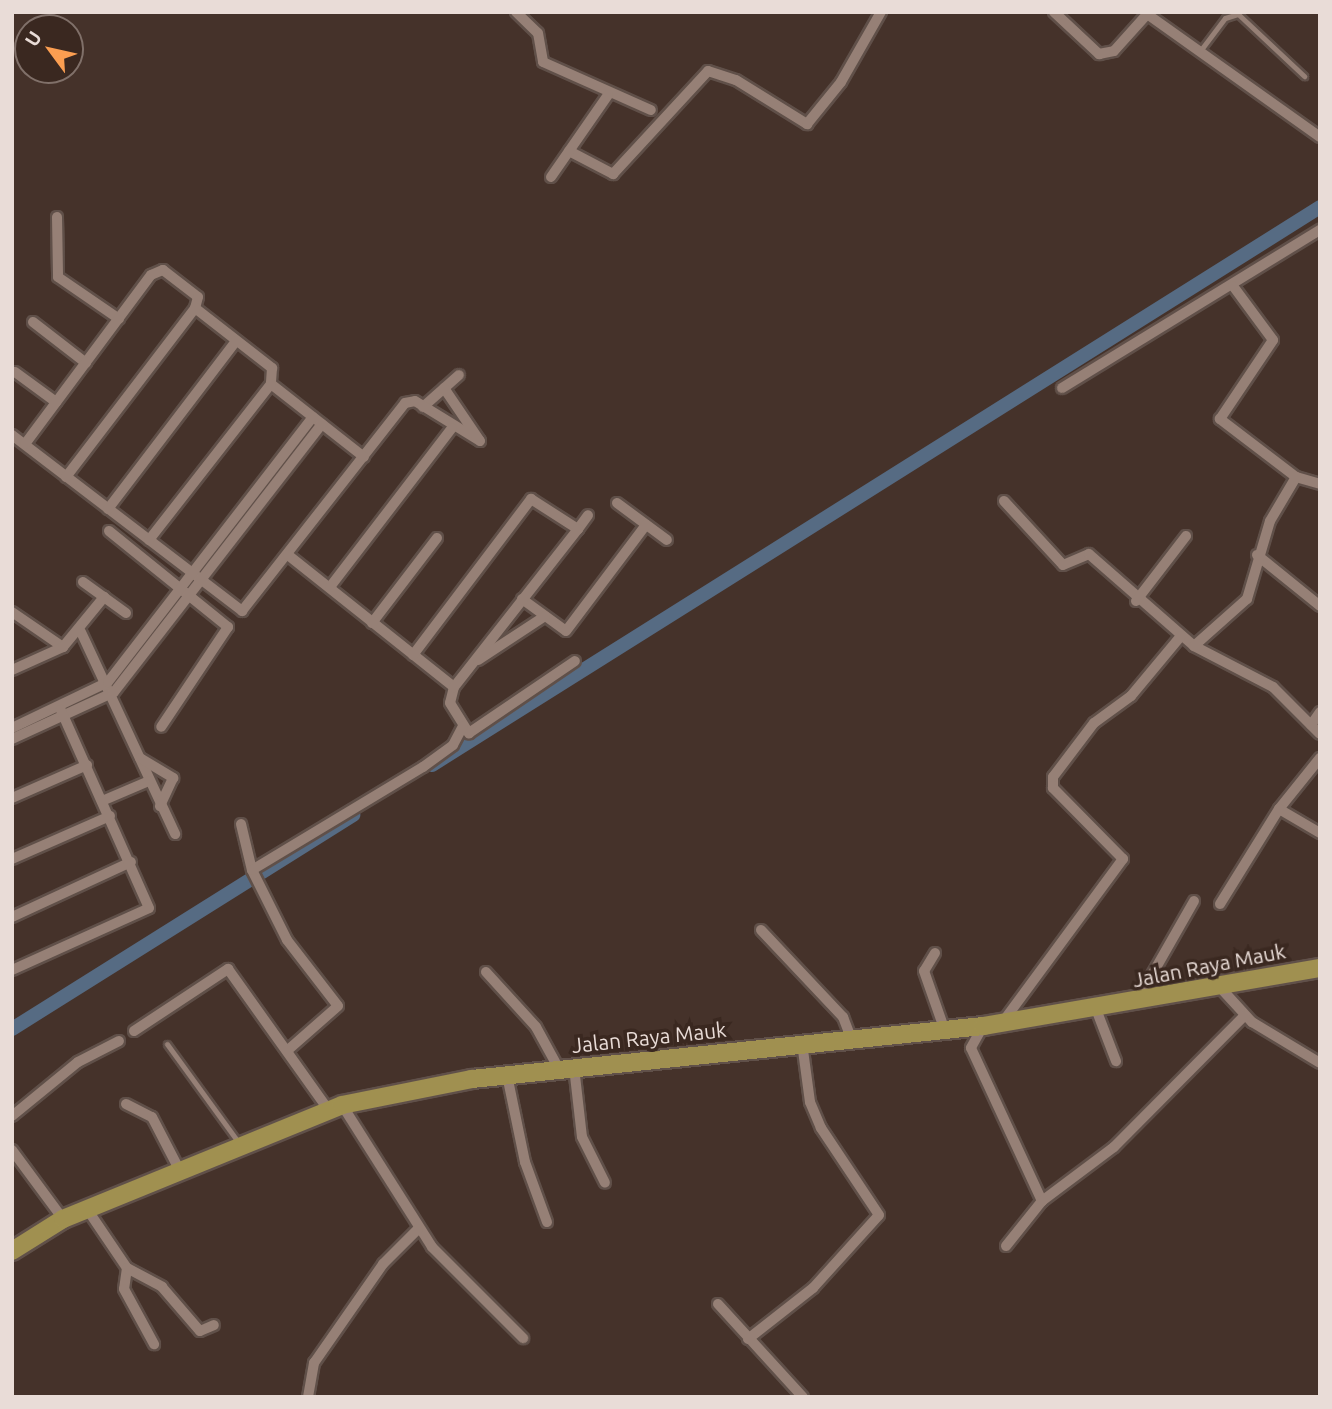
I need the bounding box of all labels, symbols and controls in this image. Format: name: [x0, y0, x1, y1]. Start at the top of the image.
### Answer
north arrow: [14, 14, 84, 84]
text: U: [20, 27, 46, 50]
street label: Jalan Raya Mauk: [1130, 938, 1288, 992]
street label: Jalan Raya Mauk: [570, 1016, 728, 1058]

